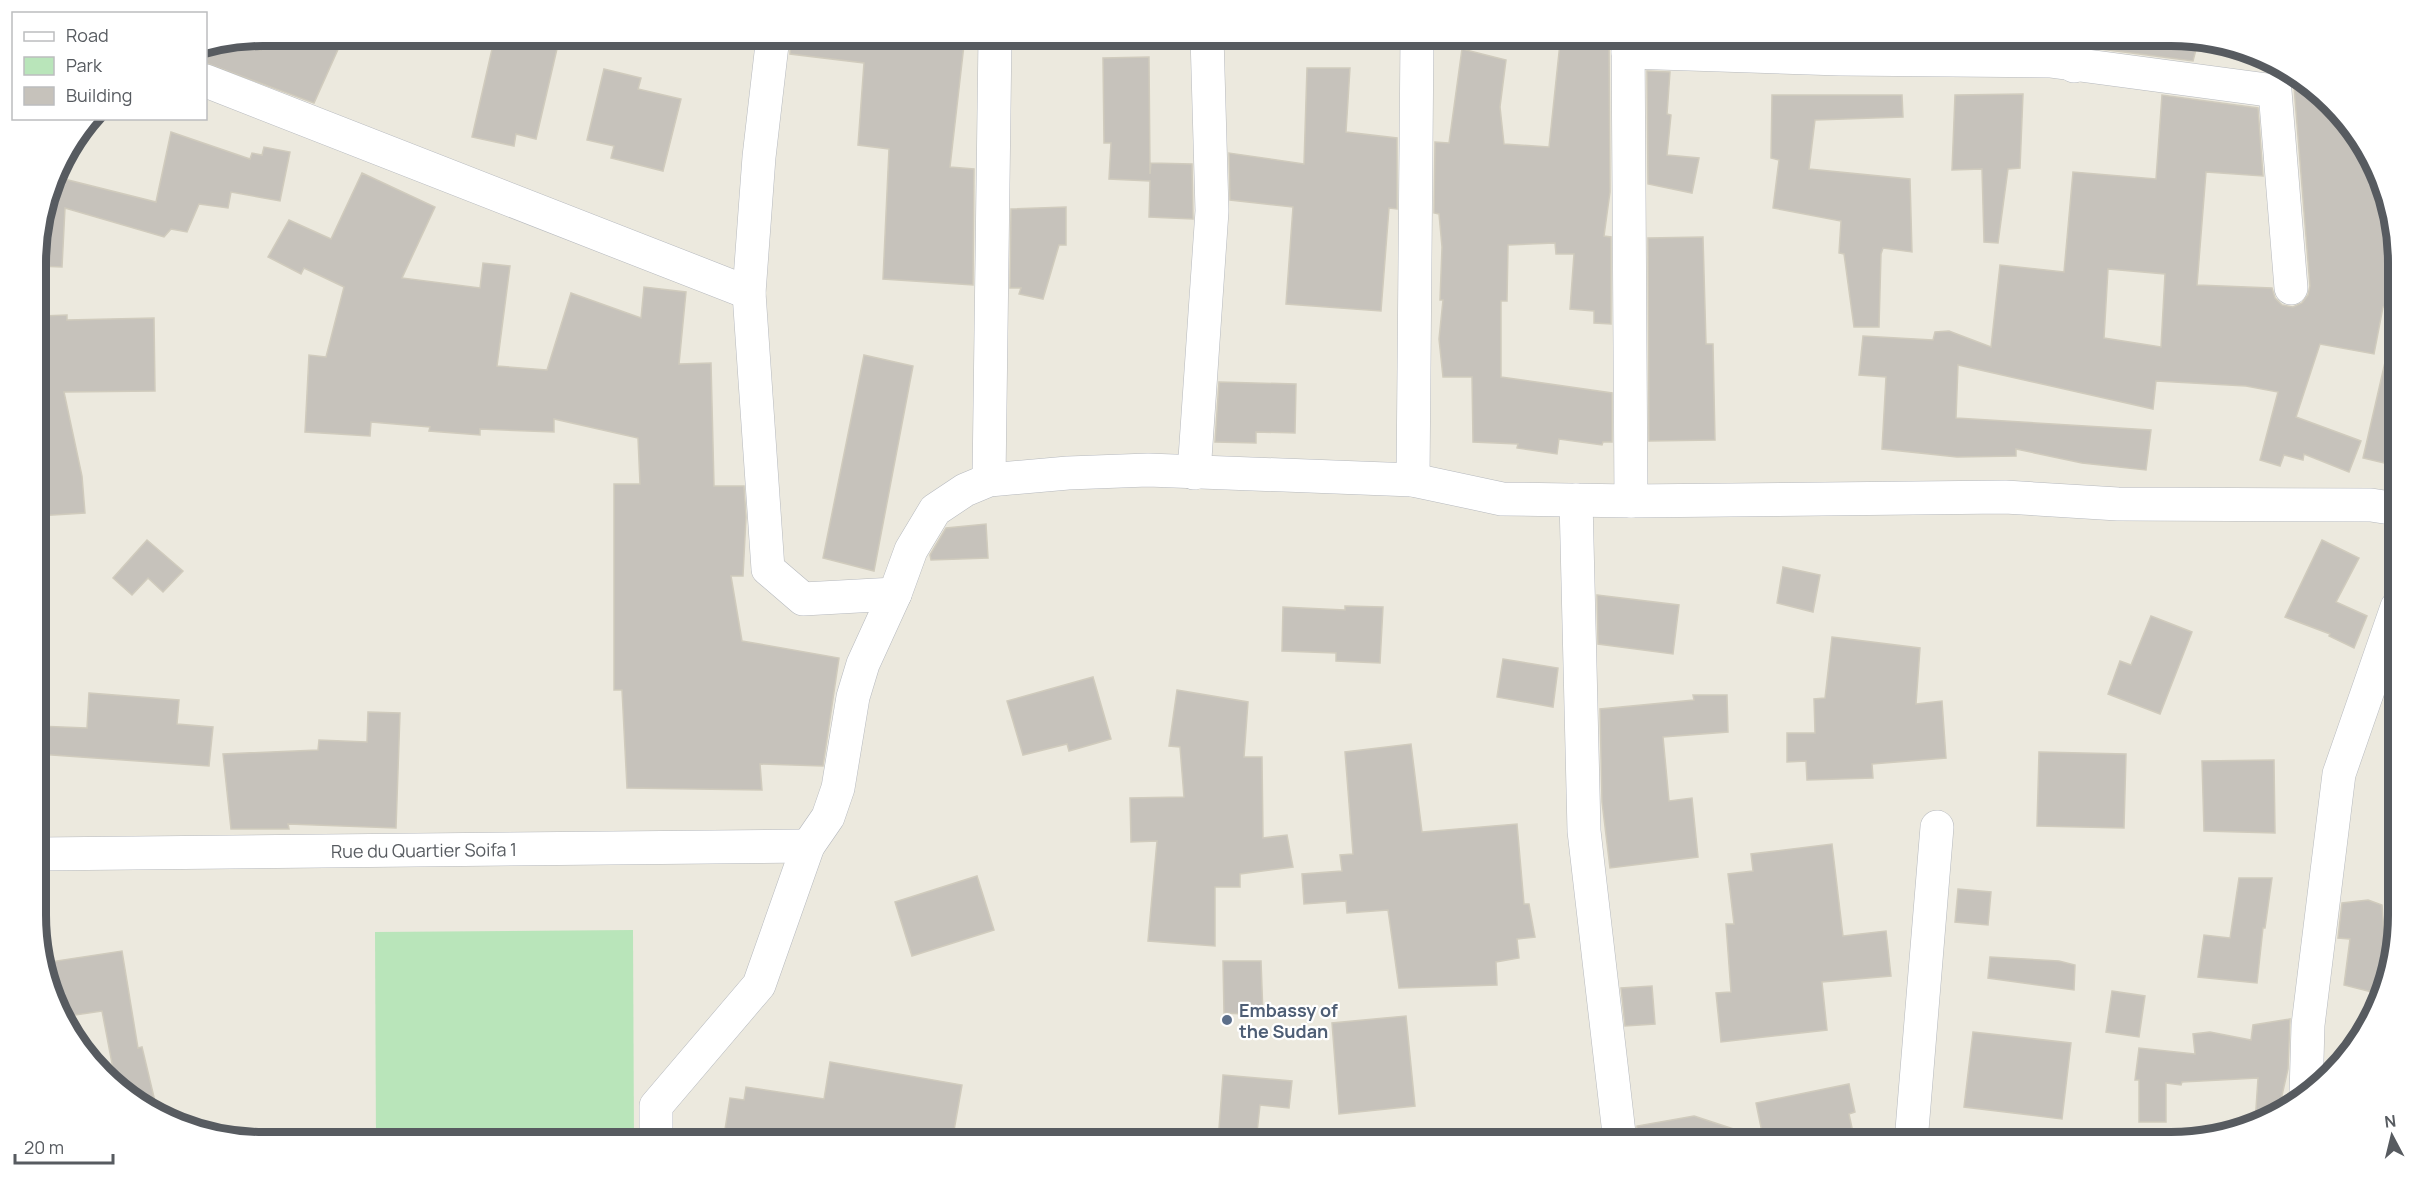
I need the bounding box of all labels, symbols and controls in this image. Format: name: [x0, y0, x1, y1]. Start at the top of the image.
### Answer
legend: [12, 12, 207, 120]
text: Road: [66, 23, 109, 47]
text: Park: [66, 53, 103, 77]
text: Building: [66, 83, 132, 107]
street label: Rue du Quartier Soifa 1: [331, 837, 517, 863]
place label: Embassy of the Sudan: [1239, 998, 1338, 1043]
marker: Embassy of the Sudan: [1220, 1013, 1234, 1027]
north arrow: [2362, 1106, 2422, 1166]
text: N: [2383, 1109, 2397, 1133]
scale bar: [15, 1127, 112, 1165]
text: 20 m: [24, 1135, 64, 1159]

